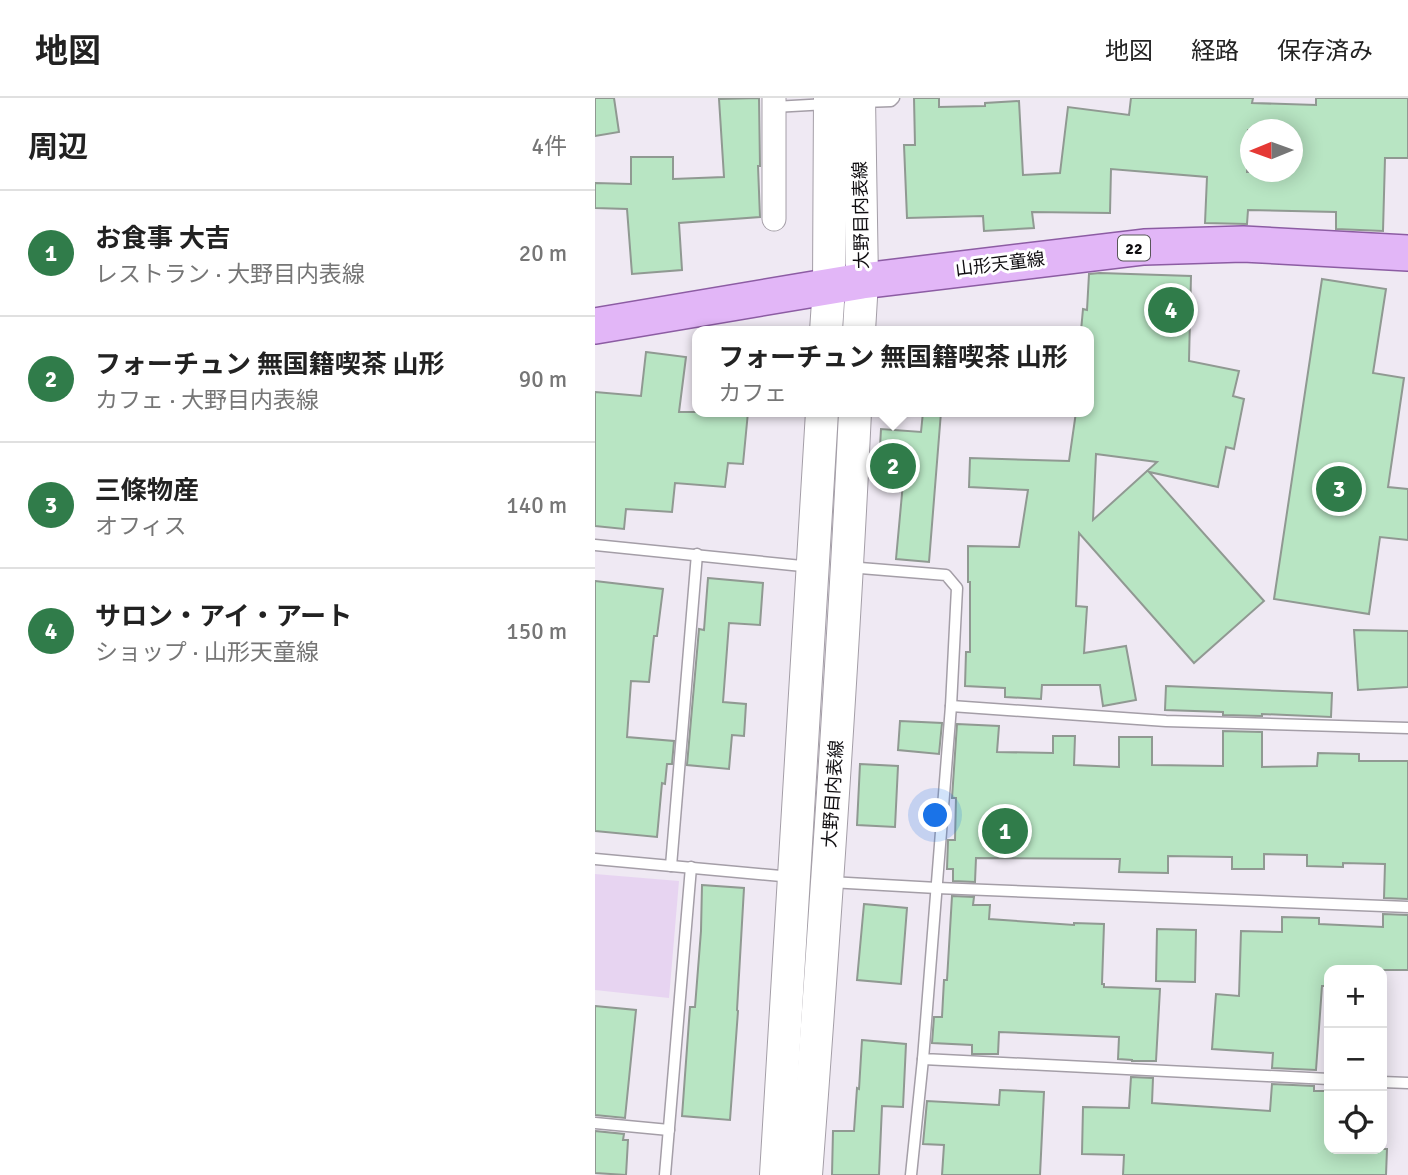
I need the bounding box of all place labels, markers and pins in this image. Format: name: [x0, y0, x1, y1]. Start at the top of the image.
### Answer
pin: 4: [1148, 284, 1194, 336]
pin: 2: [870, 440, 916, 492]
pin: 3: [1316, 463, 1362, 515]
pin: 1: [982, 805, 1028, 857]

